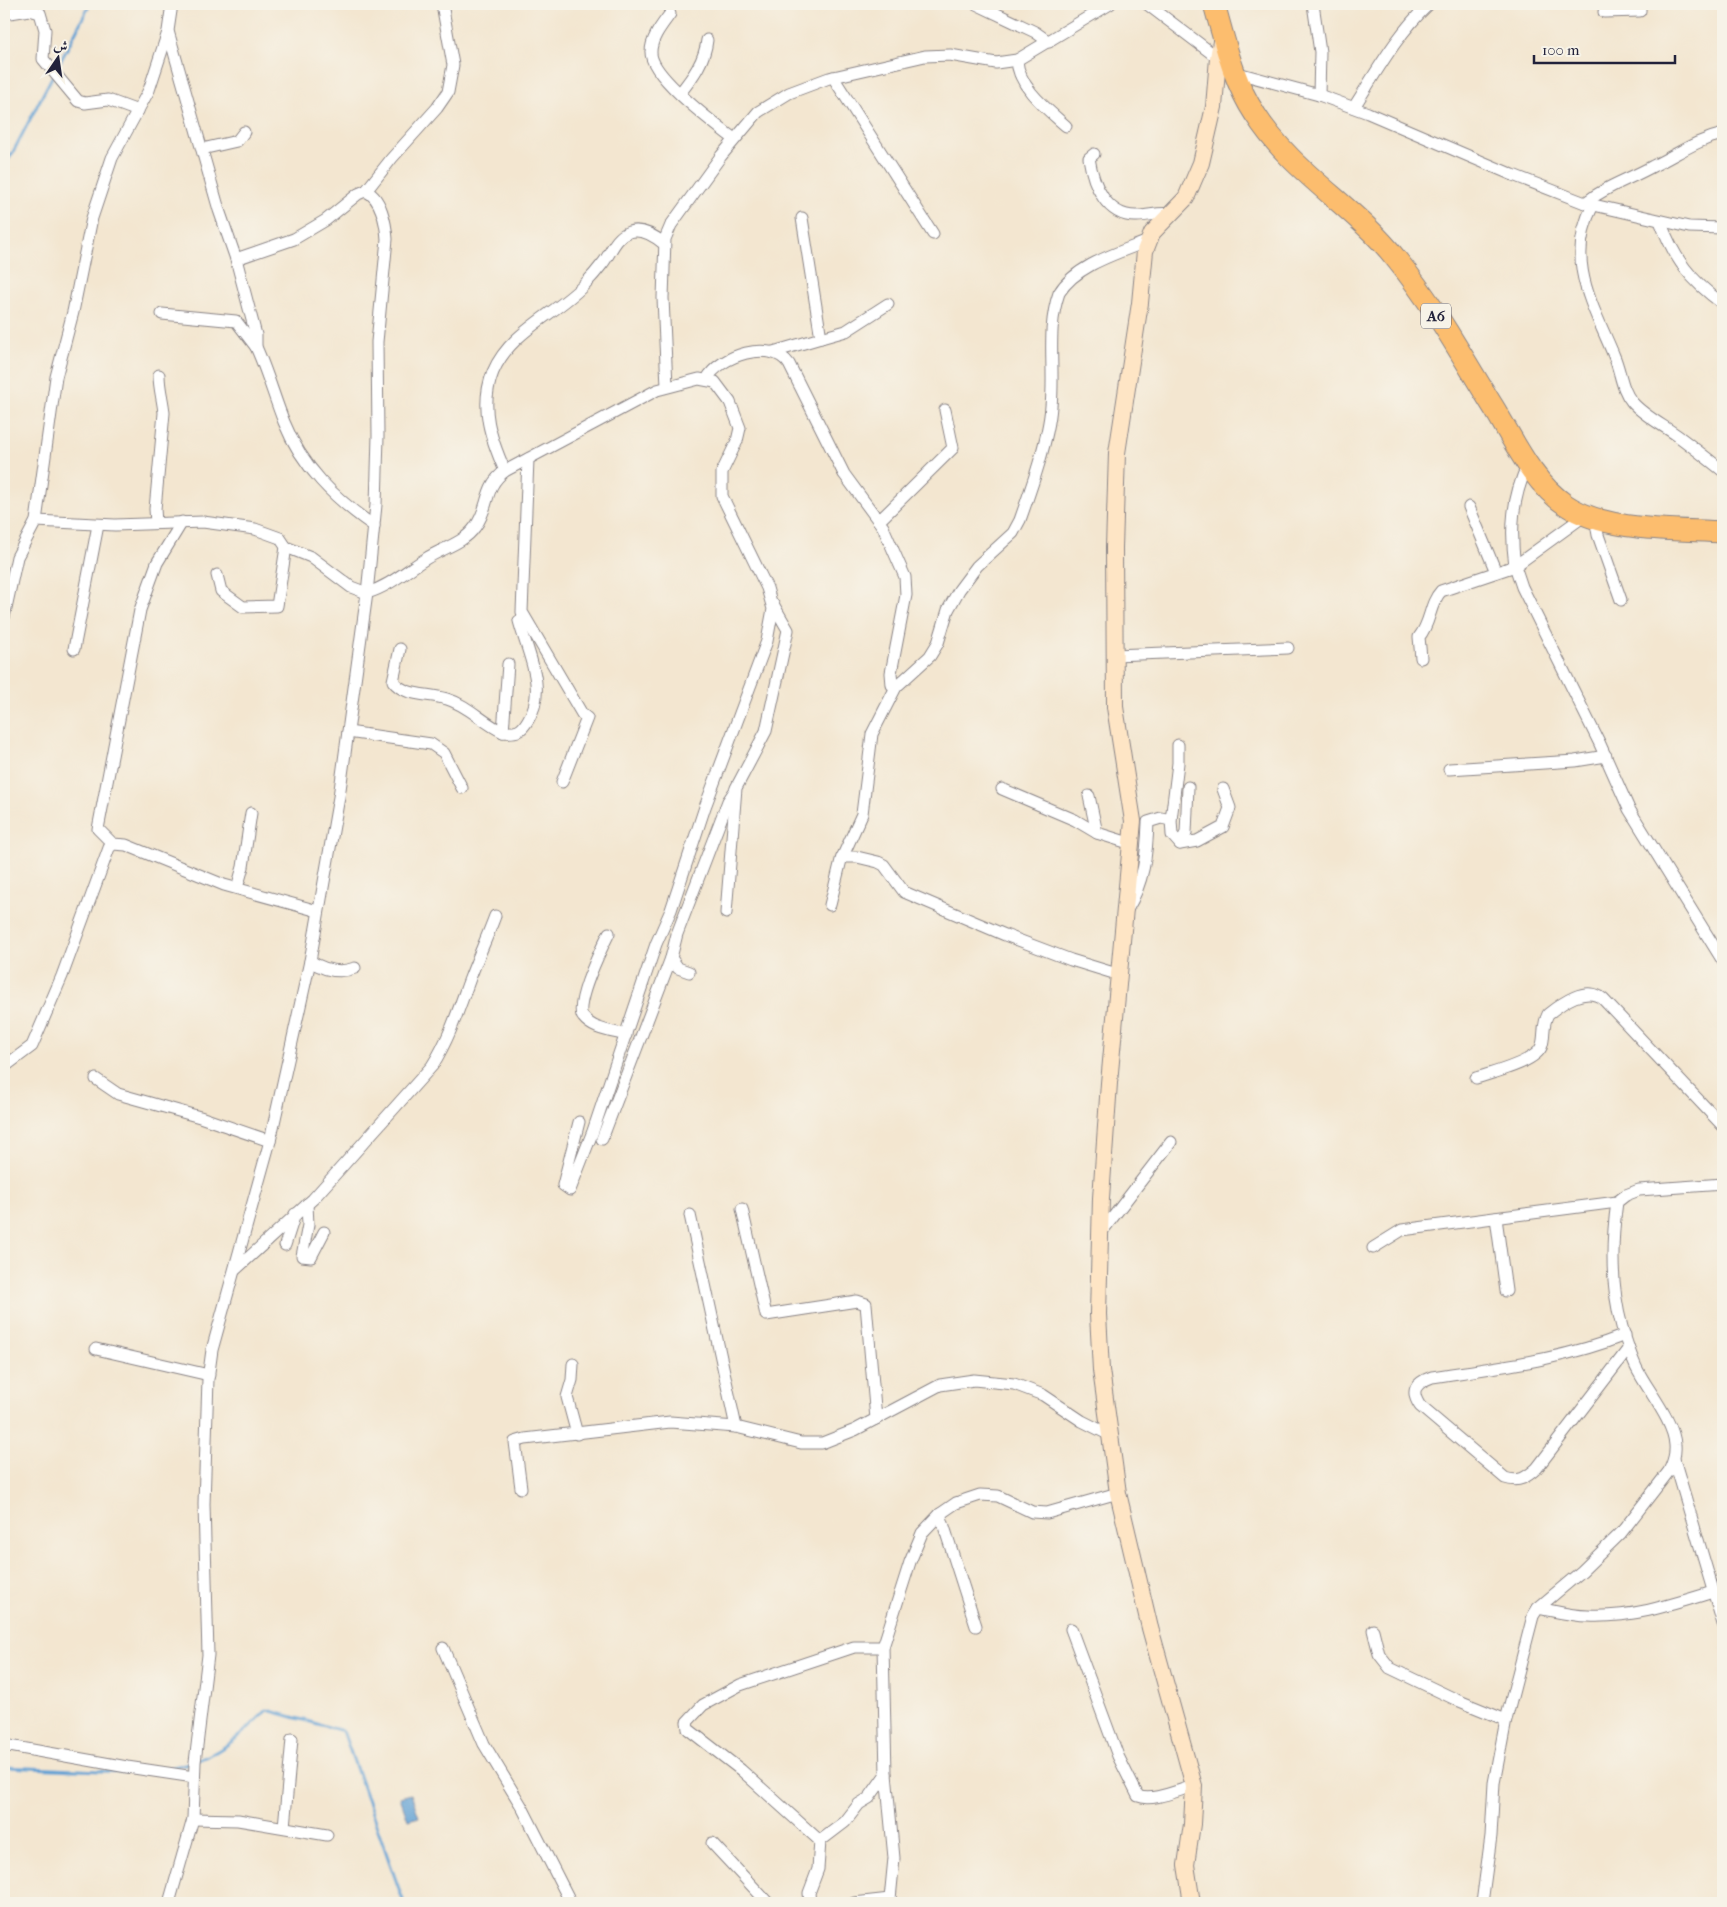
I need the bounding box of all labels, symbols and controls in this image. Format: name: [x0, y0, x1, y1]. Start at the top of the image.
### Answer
north arrow: [32, 32, 82, 82]
scale bar: [1534, 32, 1676, 64]
text: ش: [52, 36, 70, 56]
text: 100 m: [1542, 41, 1580, 59]
road number: A6: [1421, 304, 1451, 328]

